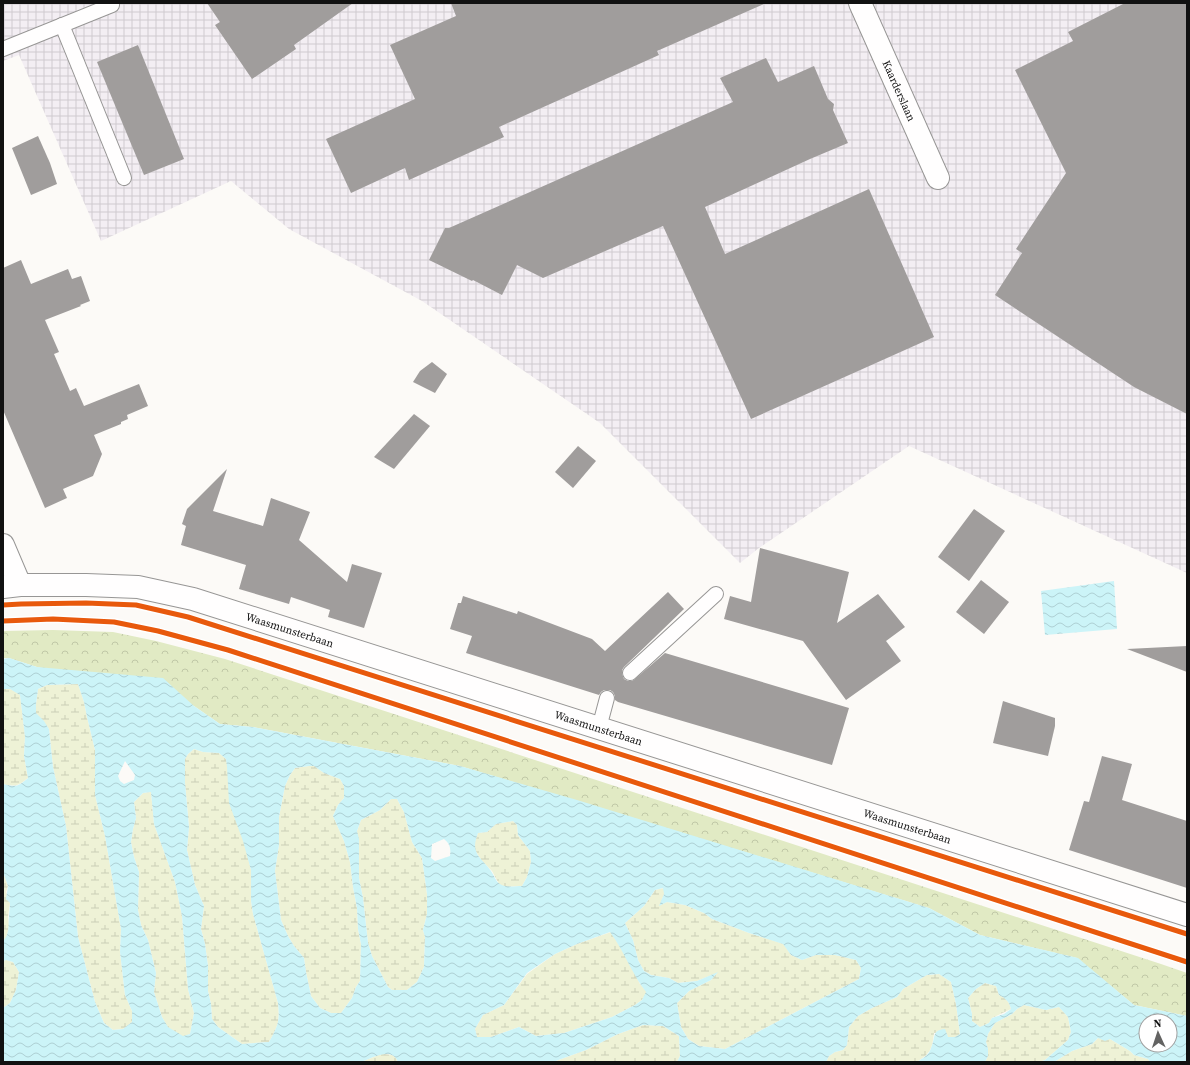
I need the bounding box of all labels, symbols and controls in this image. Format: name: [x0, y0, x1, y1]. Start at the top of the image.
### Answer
street label: Kaarderslaan: [879, 58, 919, 124]
street label: Waasmunsterbaan: [244, 609, 336, 651]
street label: Waasmunsterbaan: [553, 707, 645, 750]
street label: Waasmunsterbaan: [861, 806, 953, 848]
north arrow: [1138, 1013, 1178, 1053]
text: N: [1153, 1016, 1162, 1031]

